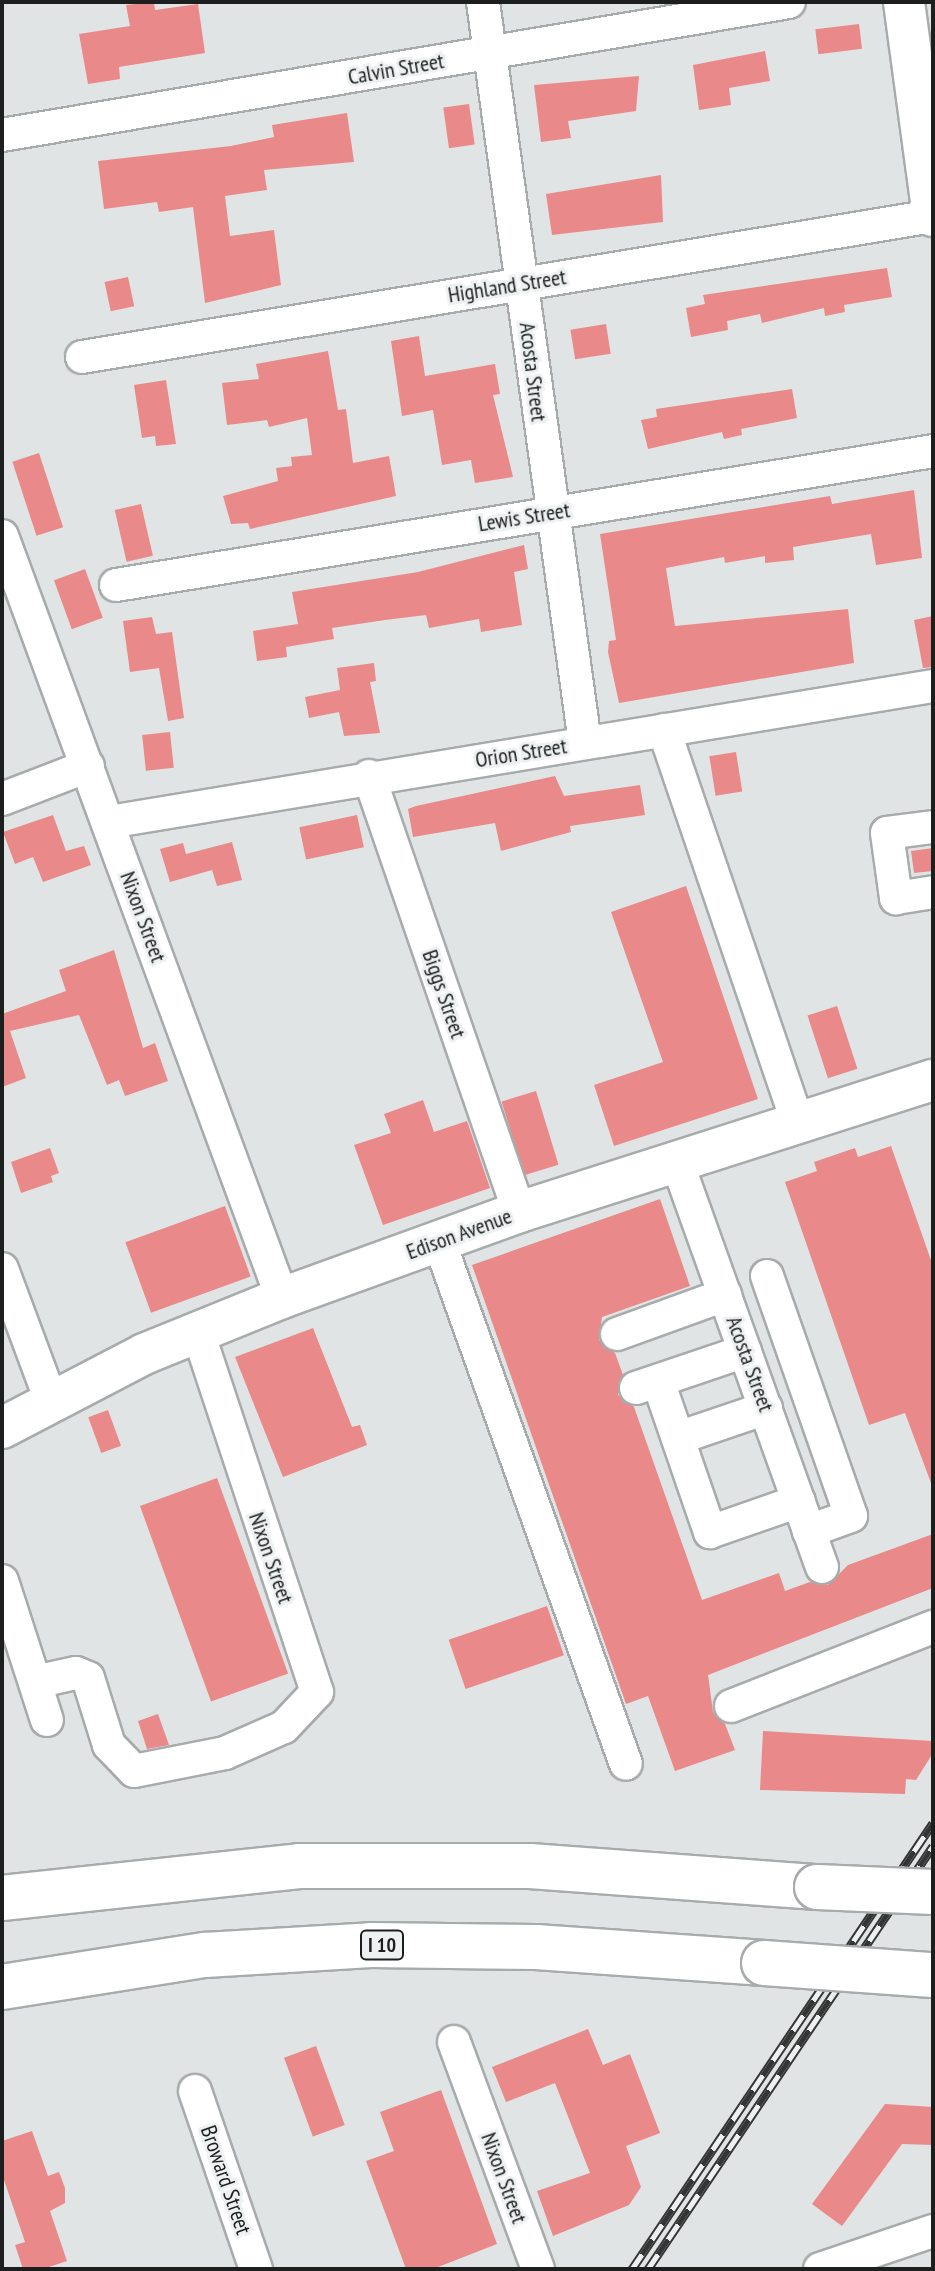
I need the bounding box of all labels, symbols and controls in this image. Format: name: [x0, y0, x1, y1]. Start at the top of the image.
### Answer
street label: Calvin Street: [346, 48, 446, 90]
street label: Highland Street: [446, 264, 568, 308]
street label: Acosta Street: [514, 321, 552, 423]
street label: Lewis Street: [476, 497, 572, 537]
street label: Orion Street: [473, 733, 569, 773]
street label: Nixon Street: [114, 868, 172, 966]
street label: Biggs Street: [417, 946, 471, 1042]
street label: Edison Avenue: [403, 1203, 515, 1265]
street label: Acosta Street: [721, 1313, 779, 1415]
street label: Nixon Street: [243, 1509, 299, 1607]
road number: I 10: [360, 1929, 404, 1961]
street label: Broward Street: [195, 2122, 257, 2238]
street label: Nixon Street: [475, 2129, 533, 2227]

